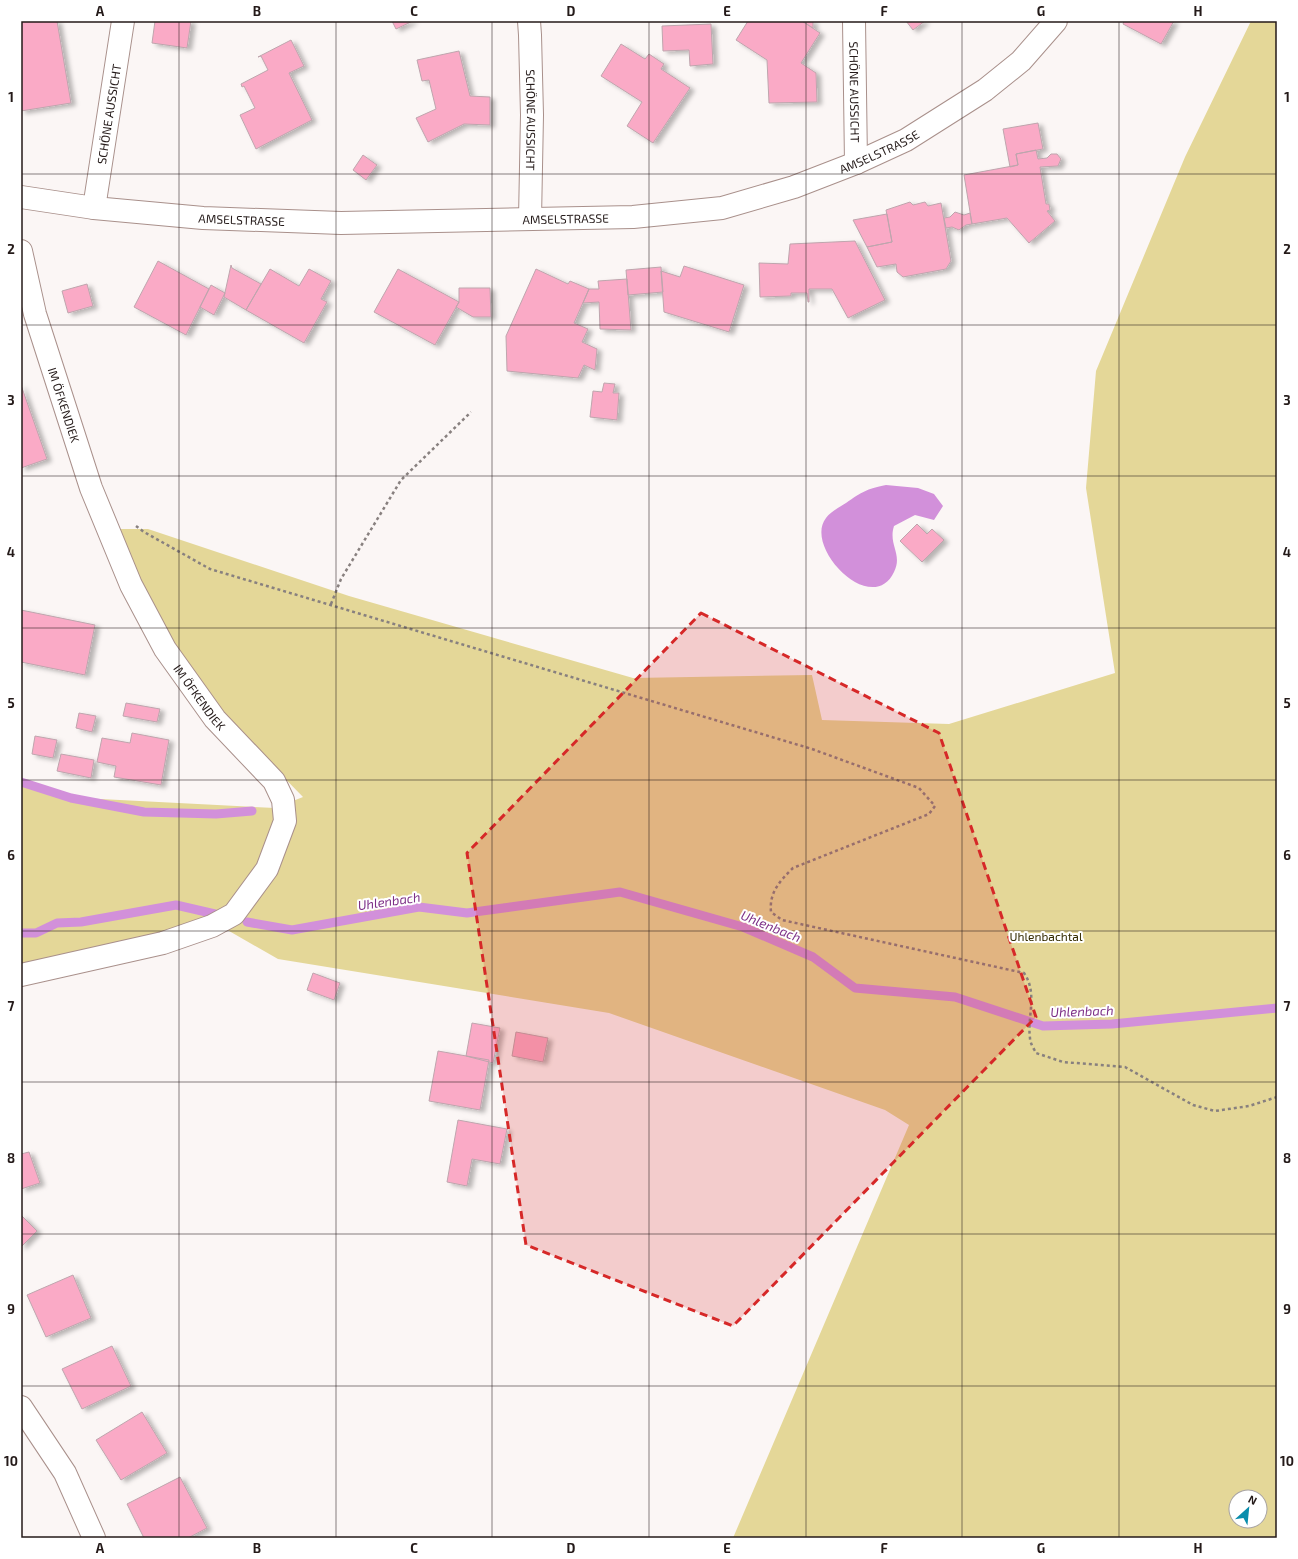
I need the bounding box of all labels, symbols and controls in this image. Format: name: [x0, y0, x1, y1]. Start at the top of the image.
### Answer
text: A: [96, 3, 105, 19]
text: B: [253, 3, 261, 19]
text: C: [410, 3, 418, 19]
text: D: [567, 3, 576, 19]
text: E: [723, 3, 731, 19]
text: F: [880, 3, 888, 19]
text: G: [1037, 3, 1045, 19]
text: H: [1194, 3, 1203, 19]
street label: SCHÖNE AUSSICHT: [847, 41, 863, 143]
street label: SCHÖNE AUSSICHT: [94, 63, 123, 165]
street label: SCHÖNE AUSSICHT: [524, 69, 539, 171]
text: 1: [8, 89, 14, 105]
text: 1: [1284, 89, 1290, 105]
street label: AMSELSTRASSE: [837, 127, 922, 176]
street label: AMSELSTRASSE: [522, 210, 609, 226]
street label: AMSELSTRASSE: [198, 211, 285, 228]
text: 2: [7, 241, 15, 257]
text: 2: [1283, 241, 1291, 257]
street label: IM ÖFKENDIEK: [46, 366, 83, 444]
text: 3: [7, 392, 15, 408]
text: 3: [1283, 392, 1291, 408]
text: 4: [7, 544, 15, 560]
text: 4: [1283, 544, 1291, 560]
street label: IM ÖFKENDIEK: [171, 661, 229, 733]
text: 5: [7, 695, 15, 711]
text: 5: [1283, 695, 1291, 711]
text: 6: [7, 847, 15, 863]
text: 6: [1283, 847, 1291, 863]
water label: Uhlenbach: [357, 889, 421, 913]
water label: Uhlenbach: [739, 907, 803, 945]
park label: Uhlenbachtal: [1010, 929, 1083, 943]
text: 7: [8, 998, 15, 1014]
text: 7: [1284, 998, 1291, 1014]
water label: Uhlenbach: [1050, 1002, 1114, 1020]
text: 8: [7, 1150, 15, 1166]
text: 8: [1283, 1150, 1291, 1166]
text: 9: [7, 1301, 15, 1317]
text: 9: [1283, 1301, 1291, 1317]
text: 10: [4, 1453, 18, 1469]
text: 10: [1280, 1453, 1294, 1469]
north arrow: [1228, 1489, 1268, 1529]
text: N: [1246, 1492, 1259, 1507]
text: A: [96, 1540, 105, 1556]
text: B: [253, 1540, 261, 1556]
text: C: [410, 1540, 418, 1556]
text: D: [567, 1540, 576, 1556]
text: E: [723, 1540, 731, 1556]
text: F: [880, 1540, 888, 1556]
text: G: [1037, 1540, 1045, 1556]
text: H: [1194, 1540, 1203, 1556]

